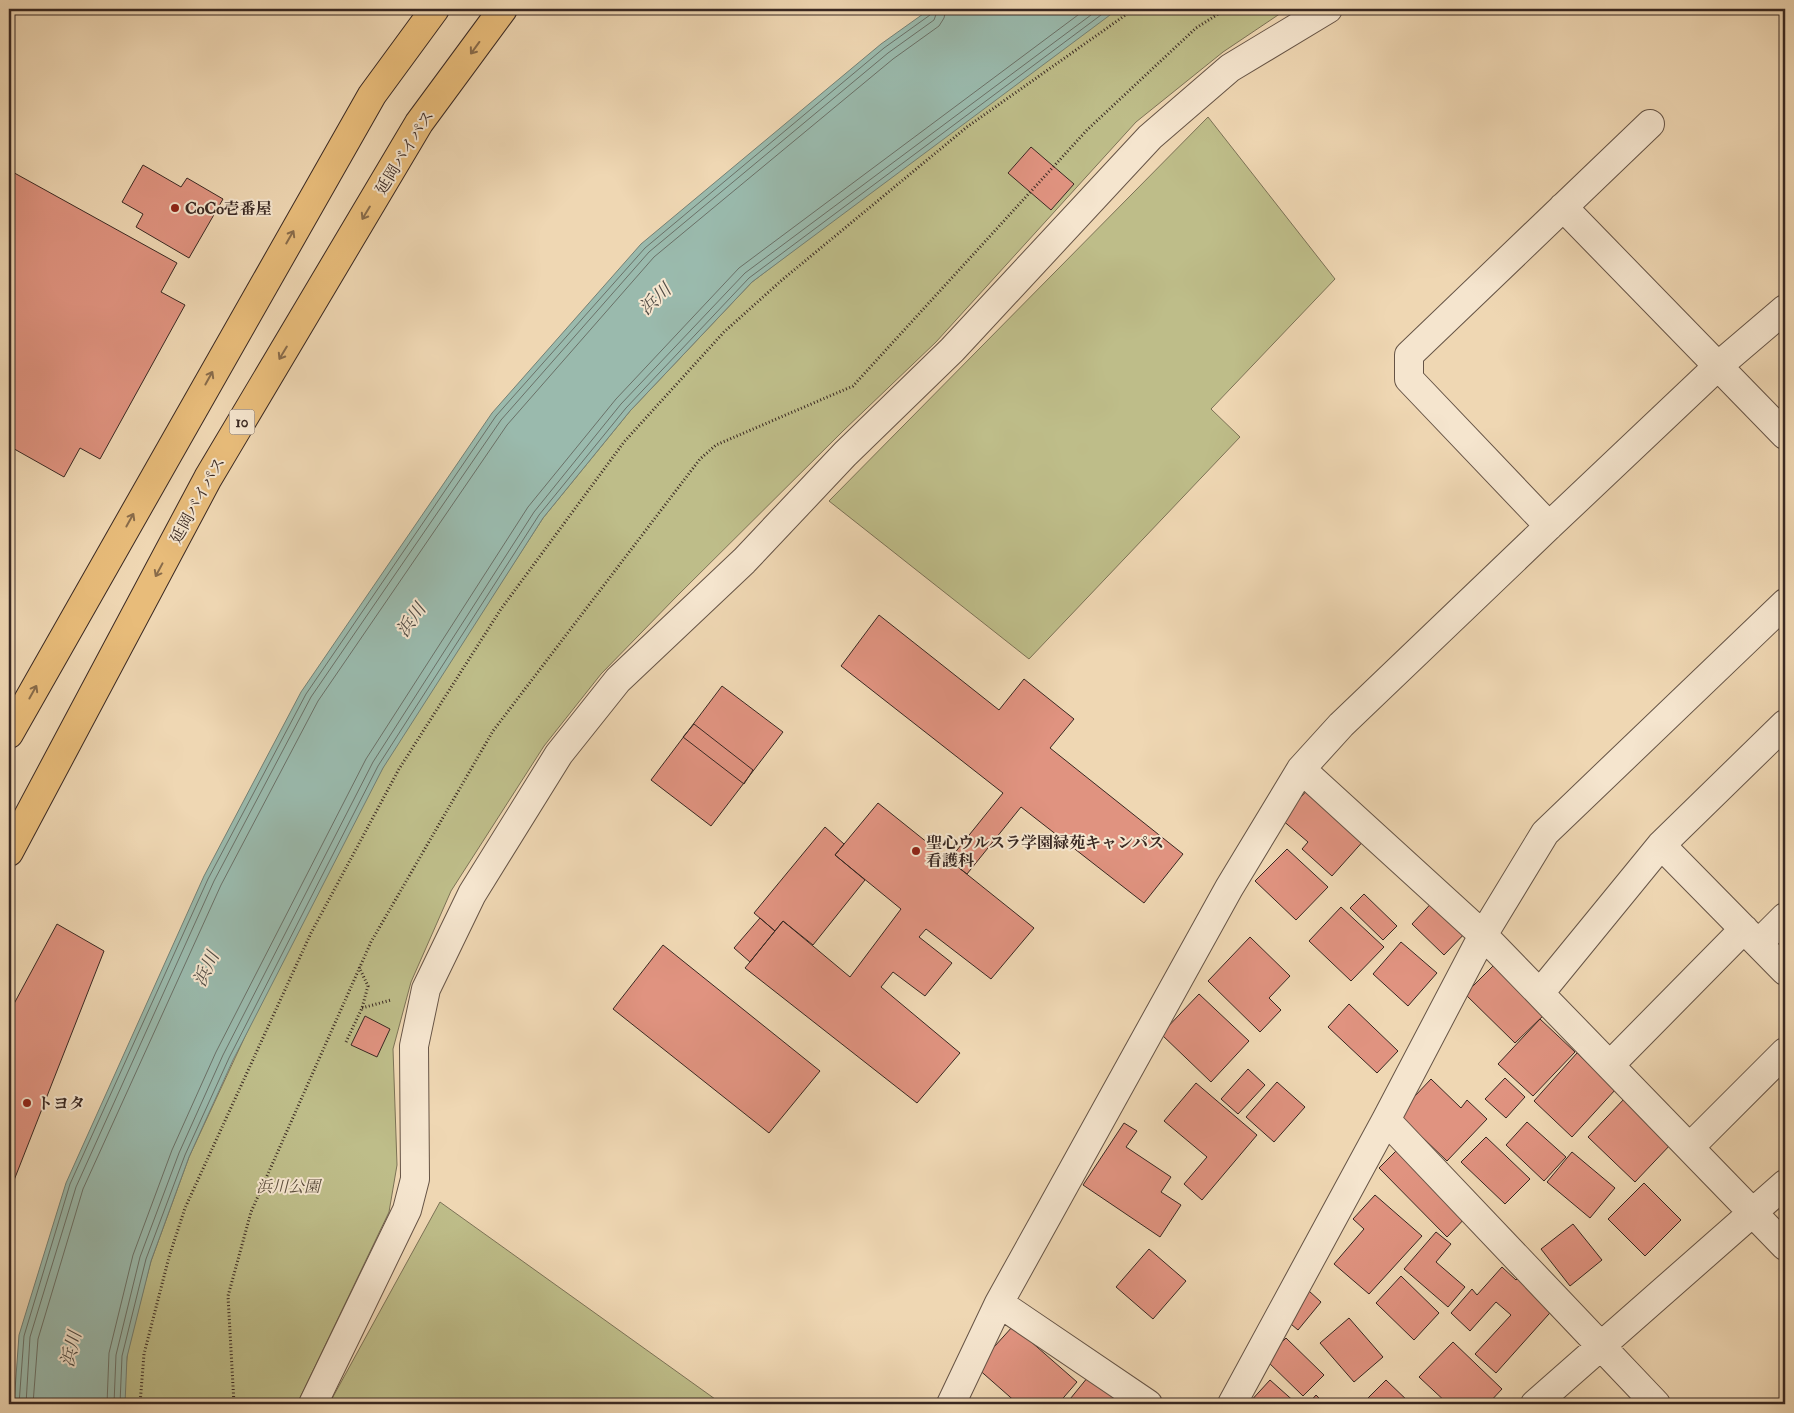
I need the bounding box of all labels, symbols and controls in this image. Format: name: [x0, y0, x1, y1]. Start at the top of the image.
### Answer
one-way arrow: [469, 41, 480, 54]
street label: 延岡バイパス: [371, 107, 439, 198]
place label: CoCo壱番屋: [185, 199, 272, 219]
marker: CoCo壱番屋: [169, 202, 181, 214]
one-way arrow: [361, 205, 371, 219]
one-way arrow: [286, 230, 295, 245]
water label: 浜川: [634, 277, 678, 320]
one-way arrow: [278, 345, 288, 359]
one-way arrow: [205, 372, 215, 386]
road number: 10: [230, 410, 254, 434]
street label: 延岡バイパス: [166, 454, 230, 547]
one-way arrow: [125, 513, 135, 527]
one-way arrow: [154, 562, 164, 577]
water label: 浜川: [392, 597, 432, 642]
one-way arrow: [28, 685, 38, 699]
place label: 聖心ウルスラ学園緑苑キャンパス 看護科: [926, 833, 1164, 871]
marker: 聖心ウルスラ学園緑苑キャンパス 看護科: [910, 845, 922, 857]
water label: 浜川: [188, 946, 225, 990]
place label: トヨタ: [37, 1094, 85, 1114]
marker: トヨタ: [21, 1097, 33, 1109]
park label: 浜川公園: [256, 1177, 323, 1197]
water label: 浜川: [56, 1327, 87, 1369]

